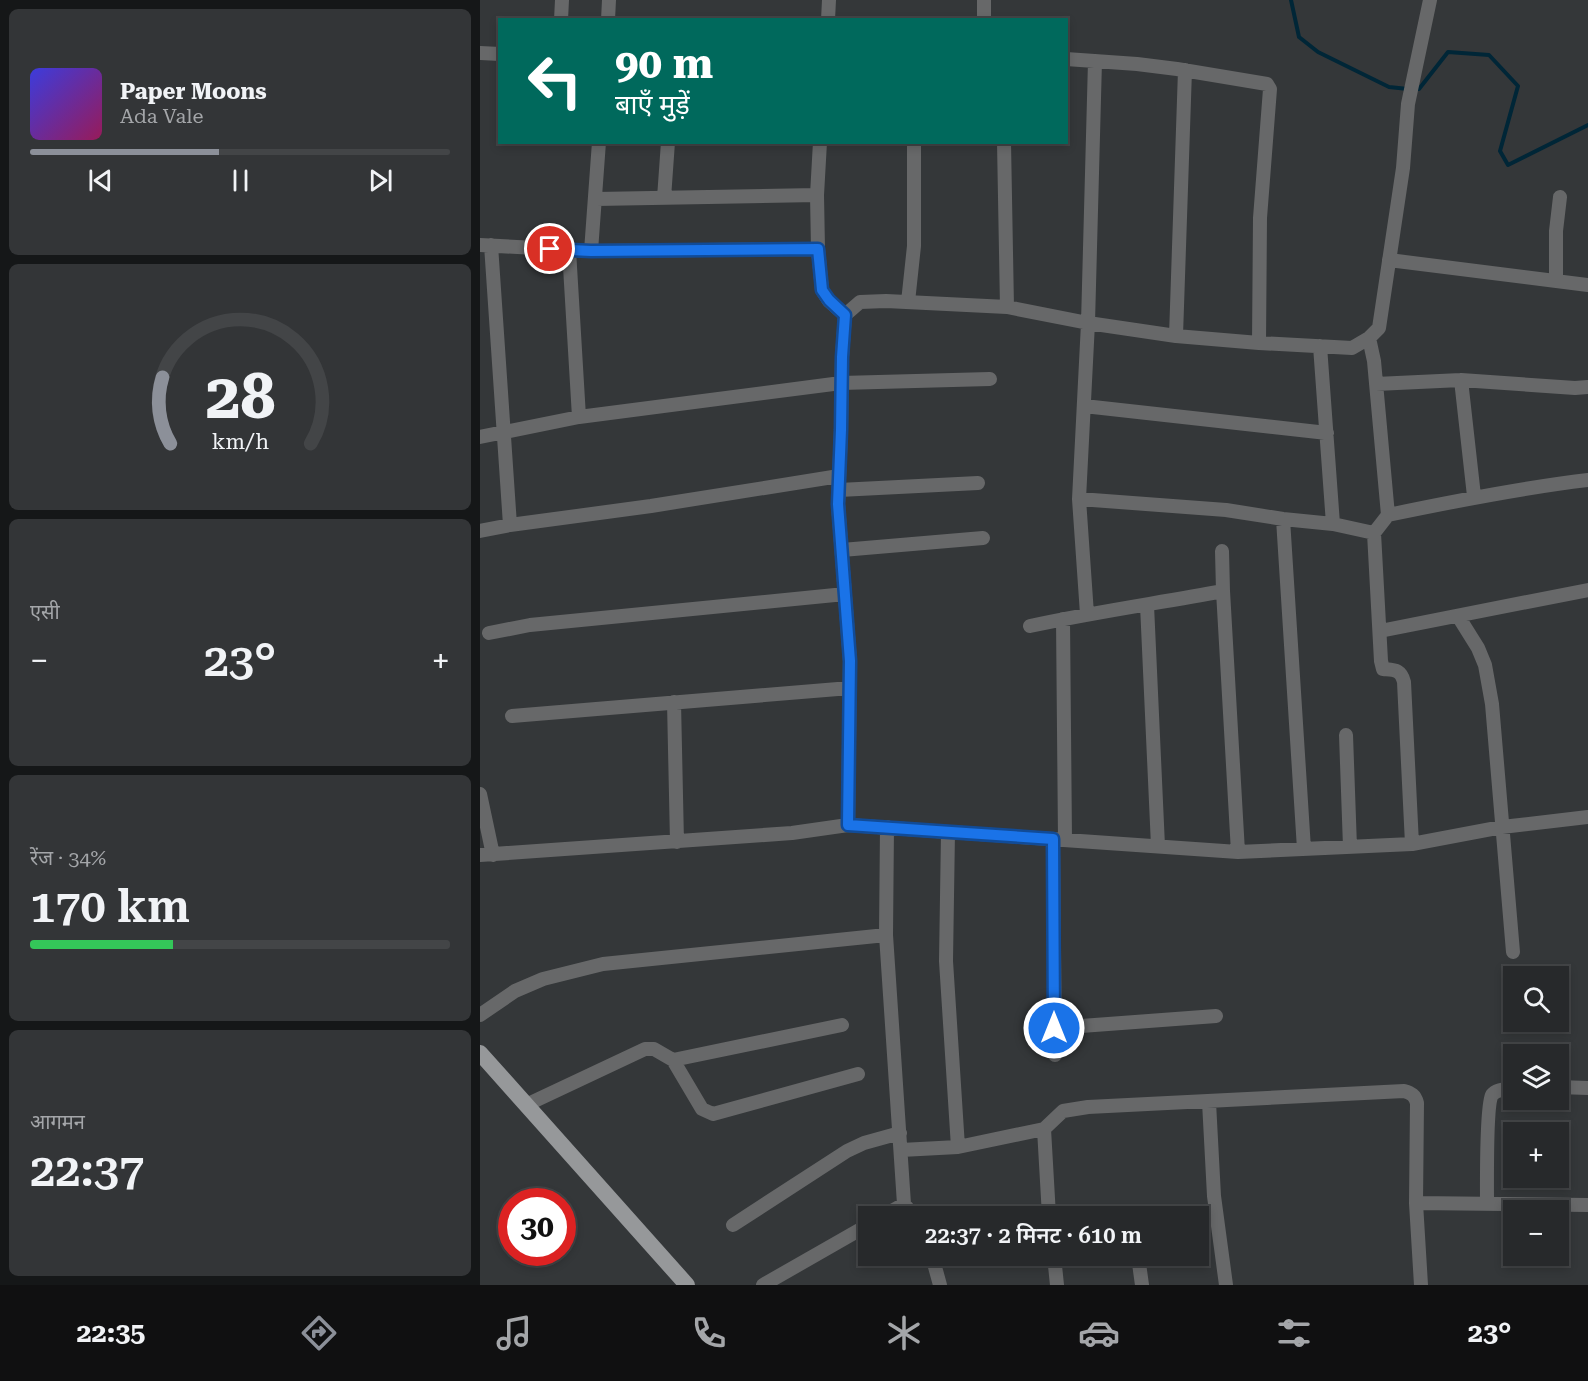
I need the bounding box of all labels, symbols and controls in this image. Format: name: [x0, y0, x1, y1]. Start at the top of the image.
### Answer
text: 90 m: [615, 39, 713, 88]
icon: left: [516, 42, 594, 120]
text: Paper Moons: [120, 79, 267, 104]
text: बाएँ मुड़ें: [615, 89, 690, 121]
text: Ada Vale: [120, 104, 203, 128]
icon: previous: [84, 164, 117, 197]
icon: pause: [224, 164, 257, 197]
icon: next: [364, 164, 397, 197]
pin: [524, 223, 575, 274]
icon: arrive: [533, 232, 566, 265]
text: 28: [205, 360, 275, 433]
text: km/h: [211, 430, 269, 455]
text: एसी: [30, 600, 60, 624]
text: 23°: [204, 634, 276, 687]
text: −: [30, 641, 48, 680]
text: +: [432, 641, 450, 680]
text: रेंज · 34%: [30, 846, 106, 870]
text: 170 km: [30, 880, 190, 933]
map controls: [1503, 966, 1569, 1266]
button: search: [1503, 966, 1569, 1032]
position arrow: [1022, 996, 1086, 1060]
button: layers: [1503, 1044, 1569, 1110]
text: आगमन: [30, 1110, 85, 1134]
button: +: [1503, 1122, 1569, 1188]
text: 22:37: [30, 1144, 144, 1197]
speed limit sign: 30: [498, 1188, 576, 1266]
button: −: [1503, 1200, 1569, 1266]
text: 22:37 · 2 मिनट · 610 m: [925, 1223, 1142, 1248]
icon: directions: [298, 1312, 340, 1354]
icon: music: [493, 1312, 535, 1354]
icon: phone: [688, 1312, 730, 1354]
icon: climate: [883, 1312, 925, 1354]
icon: car: [1078, 1312, 1120, 1354]
icon: filters: [1273, 1312, 1315, 1354]
text: 22:35: [76, 1317, 145, 1349]
text: 23°: [1468, 1317, 1512, 1349]

